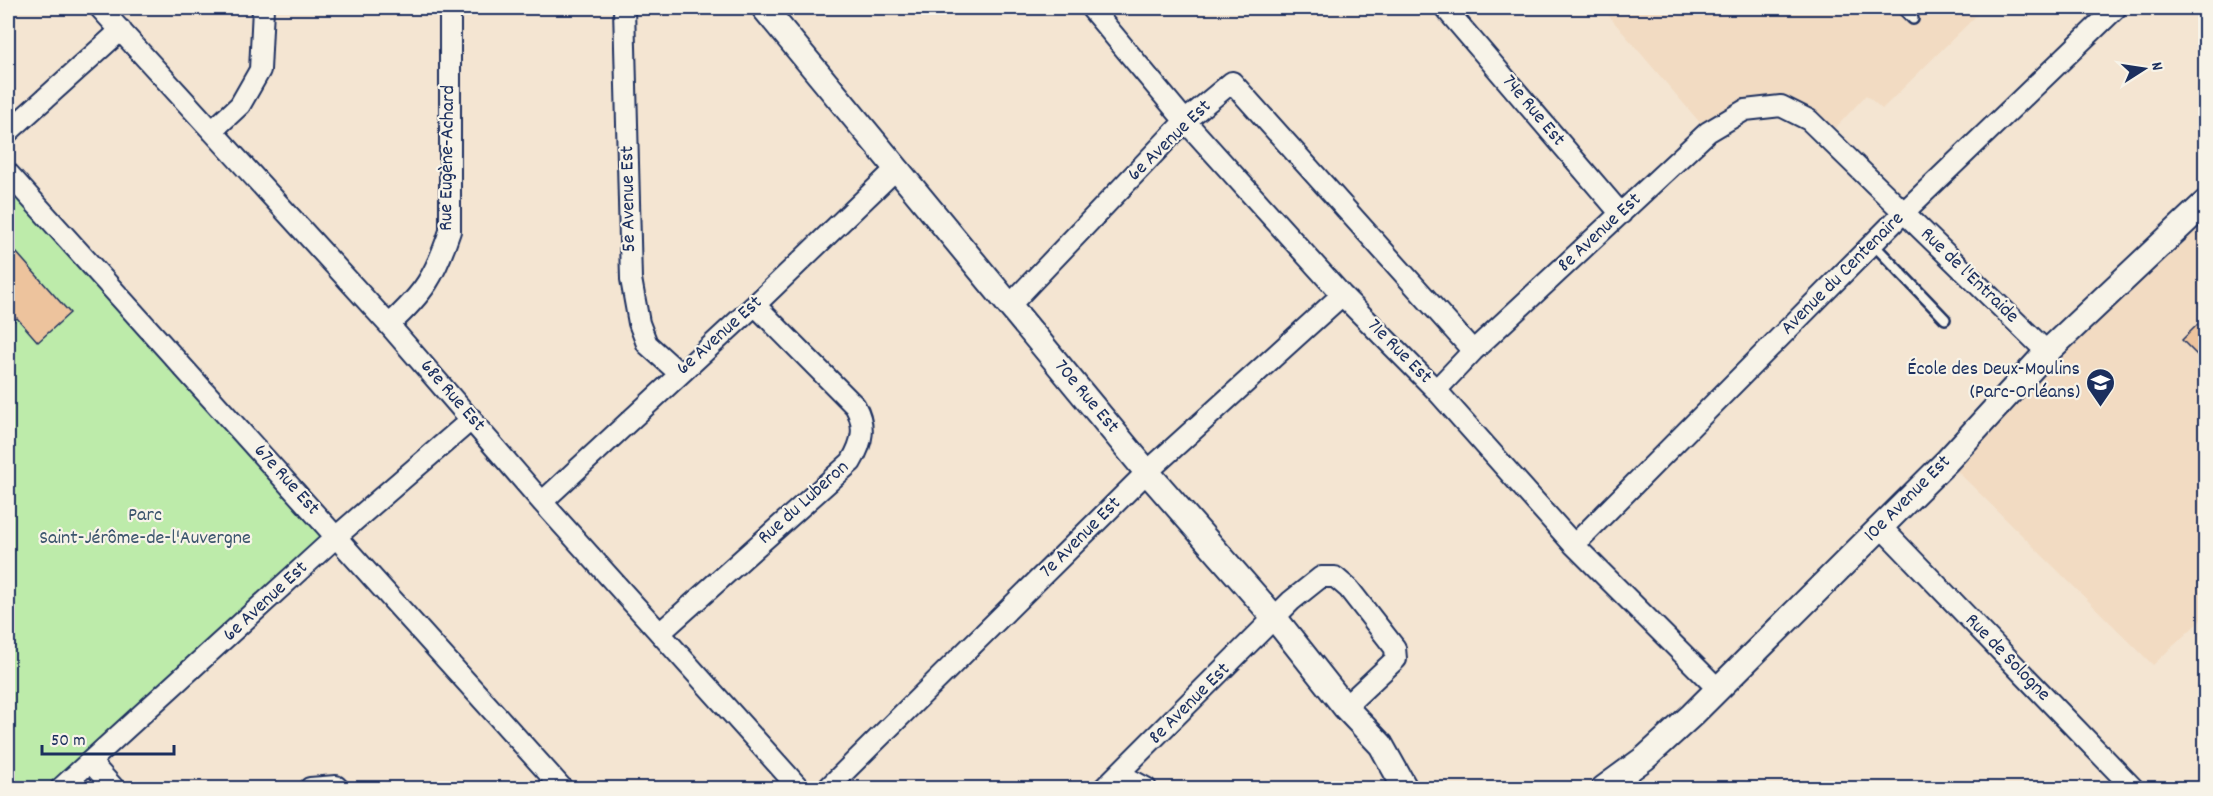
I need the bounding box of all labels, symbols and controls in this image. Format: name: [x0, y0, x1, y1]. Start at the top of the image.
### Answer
north arrow: [2114, 39, 2174, 99]
text: N: [2144, 60, 2168, 73]
street label: 74e Rue Est: [1495, 69, 1571, 153]
street label: Rue Eugène-Achard: [433, 85, 463, 231]
street label: 6e Avenue Est: [1122, 94, 1218, 188]
street label: 5e Avenue Est: [614, 145, 644, 253]
street label: 8e Avenue Est: [1552, 187, 1648, 279]
street label: Avenue du Centenaire: [1775, 206, 1911, 342]
street label: Rue de l'Entraide: [1913, 222, 2025, 331]
street label: 6e Avenue Est: [671, 290, 769, 382]
street label: 71e Rue Est: [1360, 313, 1438, 391]
street label: 68e Rue Est: [413, 354, 491, 438]
street label: 70e Rue Est: [1047, 354, 1125, 440]
place label: École des Deux-Moulins (Parc-Orléans): [1907, 356, 2080, 407]
school or university icon: École des Deux-Moulins (Parc-Orléans): [2085, 366, 2117, 408]
street label: 67e Rue Est: [246, 438, 326, 522]
street label: 10e Avenue Est: [1858, 449, 1958, 549]
street label: Rue du Luberon: [752, 454, 856, 552]
street label: 7e Avenue Est: [1034, 491, 1128, 585]
park label: Parc Saint-Jérôme-de-l'Auvergne: [39, 502, 251, 553]
street label: 6e Avenue Est: [217, 555, 315, 649]
street label: Rue de Sologne: [1958, 608, 2056, 708]
street label: 8e Avenue Est: [1143, 657, 1237, 751]
scale bar: [42, 718, 174, 756]
text: 50 m: [51, 729, 86, 754]

